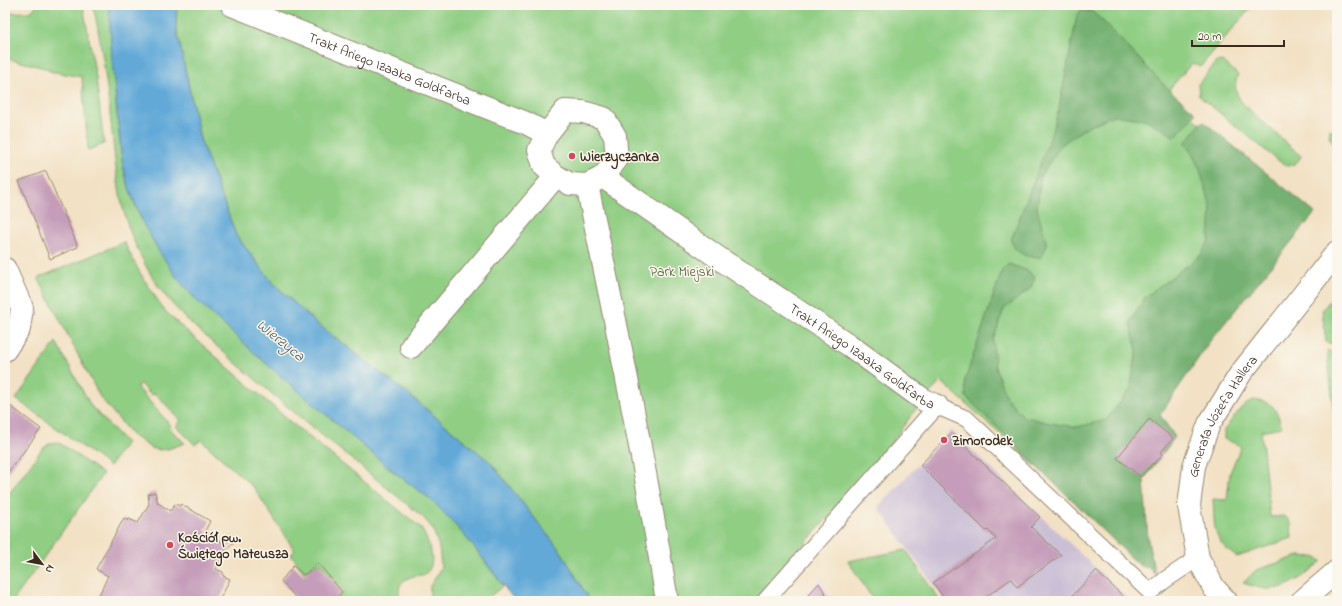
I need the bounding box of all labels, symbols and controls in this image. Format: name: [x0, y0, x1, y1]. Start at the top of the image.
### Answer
scale bar: [1192, 22, 1284, 48]
street label: Trakt Ariego Izaaka Goldfarba: [305, 28, 474, 112]
text: 20 m: [1198, 28, 1221, 46]
place label: Wierzyczanka: [580, 147, 659, 170]
marker: Wierzyczanka: [567, 151, 577, 161]
park label: Park Miejski: [650, 262, 714, 283]
street label: Trakt Ariego Izaaka Goldfarba: [784, 299, 938, 416]
water label: Wierzyca: [251, 315, 310, 368]
street label: Generała Józefa Hallera: [1184, 351, 1263, 479]
place label: Zimorodek: [952, 431, 1013, 452]
marker: Zimorodek: [939, 435, 949, 445]
place label: Kościół pw. Świętego Mateusza: [178, 528, 289, 567]
marker: Kościół pw. Świętego Mateusza: [165, 540, 175, 550]
north arrow: [22, 544, 62, 584]
text: N: [41, 561, 58, 576]

